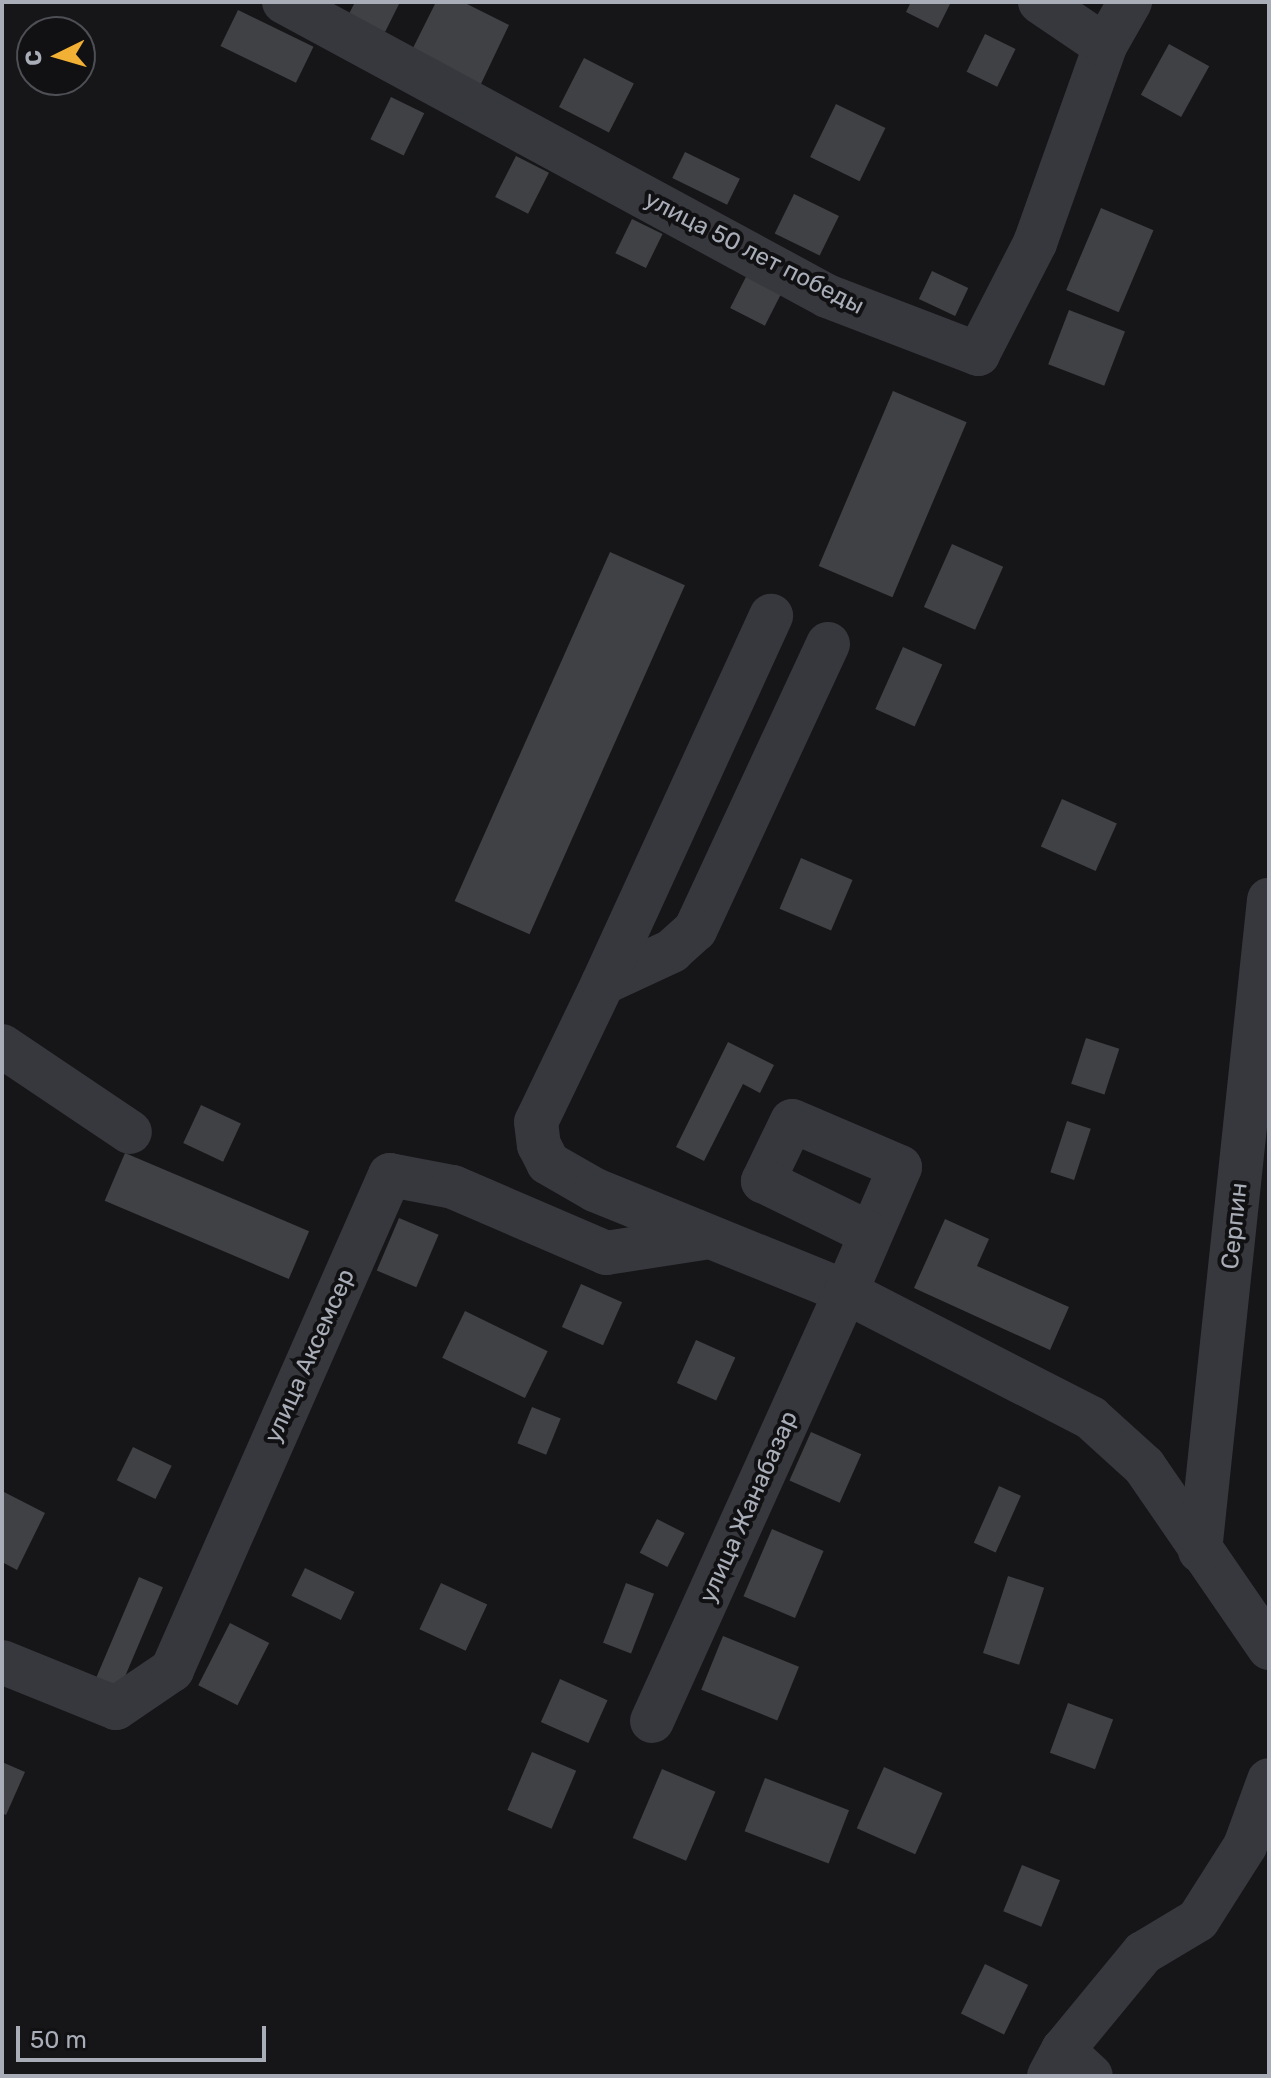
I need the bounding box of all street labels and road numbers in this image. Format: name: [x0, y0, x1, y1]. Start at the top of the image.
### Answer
street label: улица 50 лет победы: [639, 185, 869, 321]
street label: Серпин: [1216, 1181, 1254, 1271]
street label: улица Аксемсер: [259, 1265, 361, 1447]
street label: улица Жанабазар: [694, 1407, 804, 1607]

